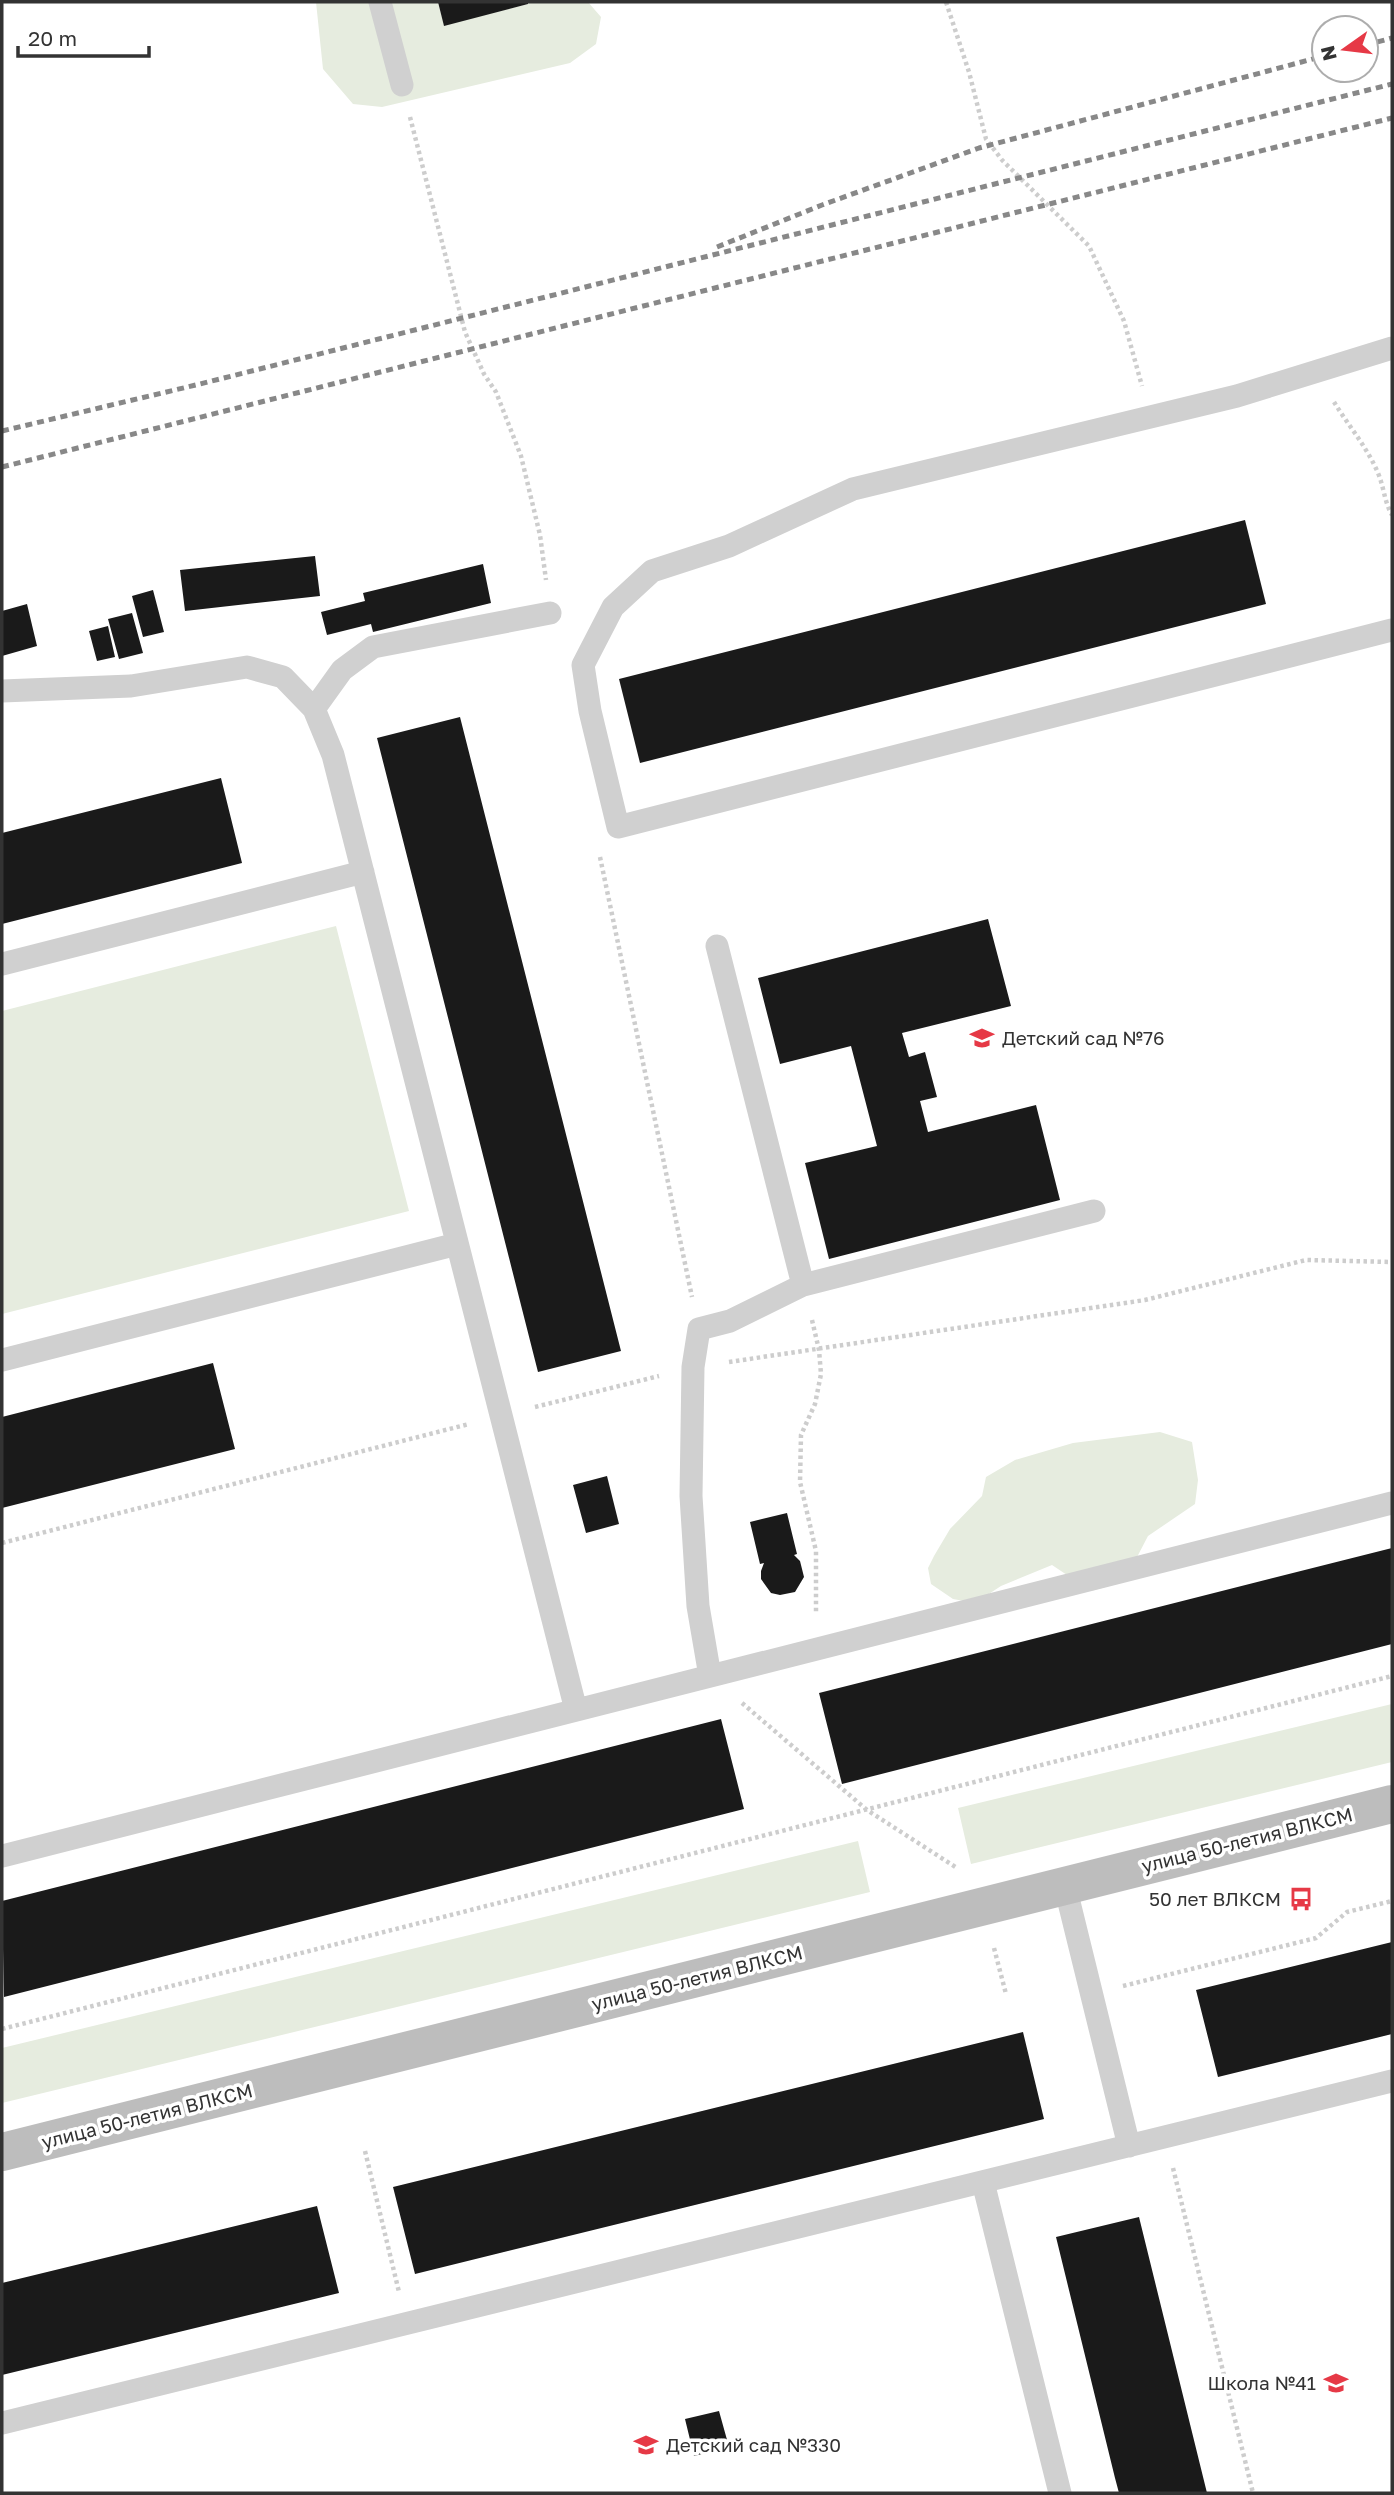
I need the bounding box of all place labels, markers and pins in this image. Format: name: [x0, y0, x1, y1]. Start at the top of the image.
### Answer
school or university icon: Детский сад №76: [968, 1024, 996, 1052]
place label: Детский сад №76: [1002, 1026, 1165, 1049]
bus stop icon: 50 лет ВЛКСМ: [1287, 1885, 1315, 1913]
place label: 50 лет ВЛКСМ: [1149, 1887, 1281, 1910]
school or university icon: Школа №41: [1322, 2369, 1350, 2397]
place label: Школа №41: [1208, 2371, 1316, 2394]
school or university icon: Детский сад №330: [632, 2431, 660, 2459]
place label: Детский сад №330: [666, 2433, 841, 2456]

